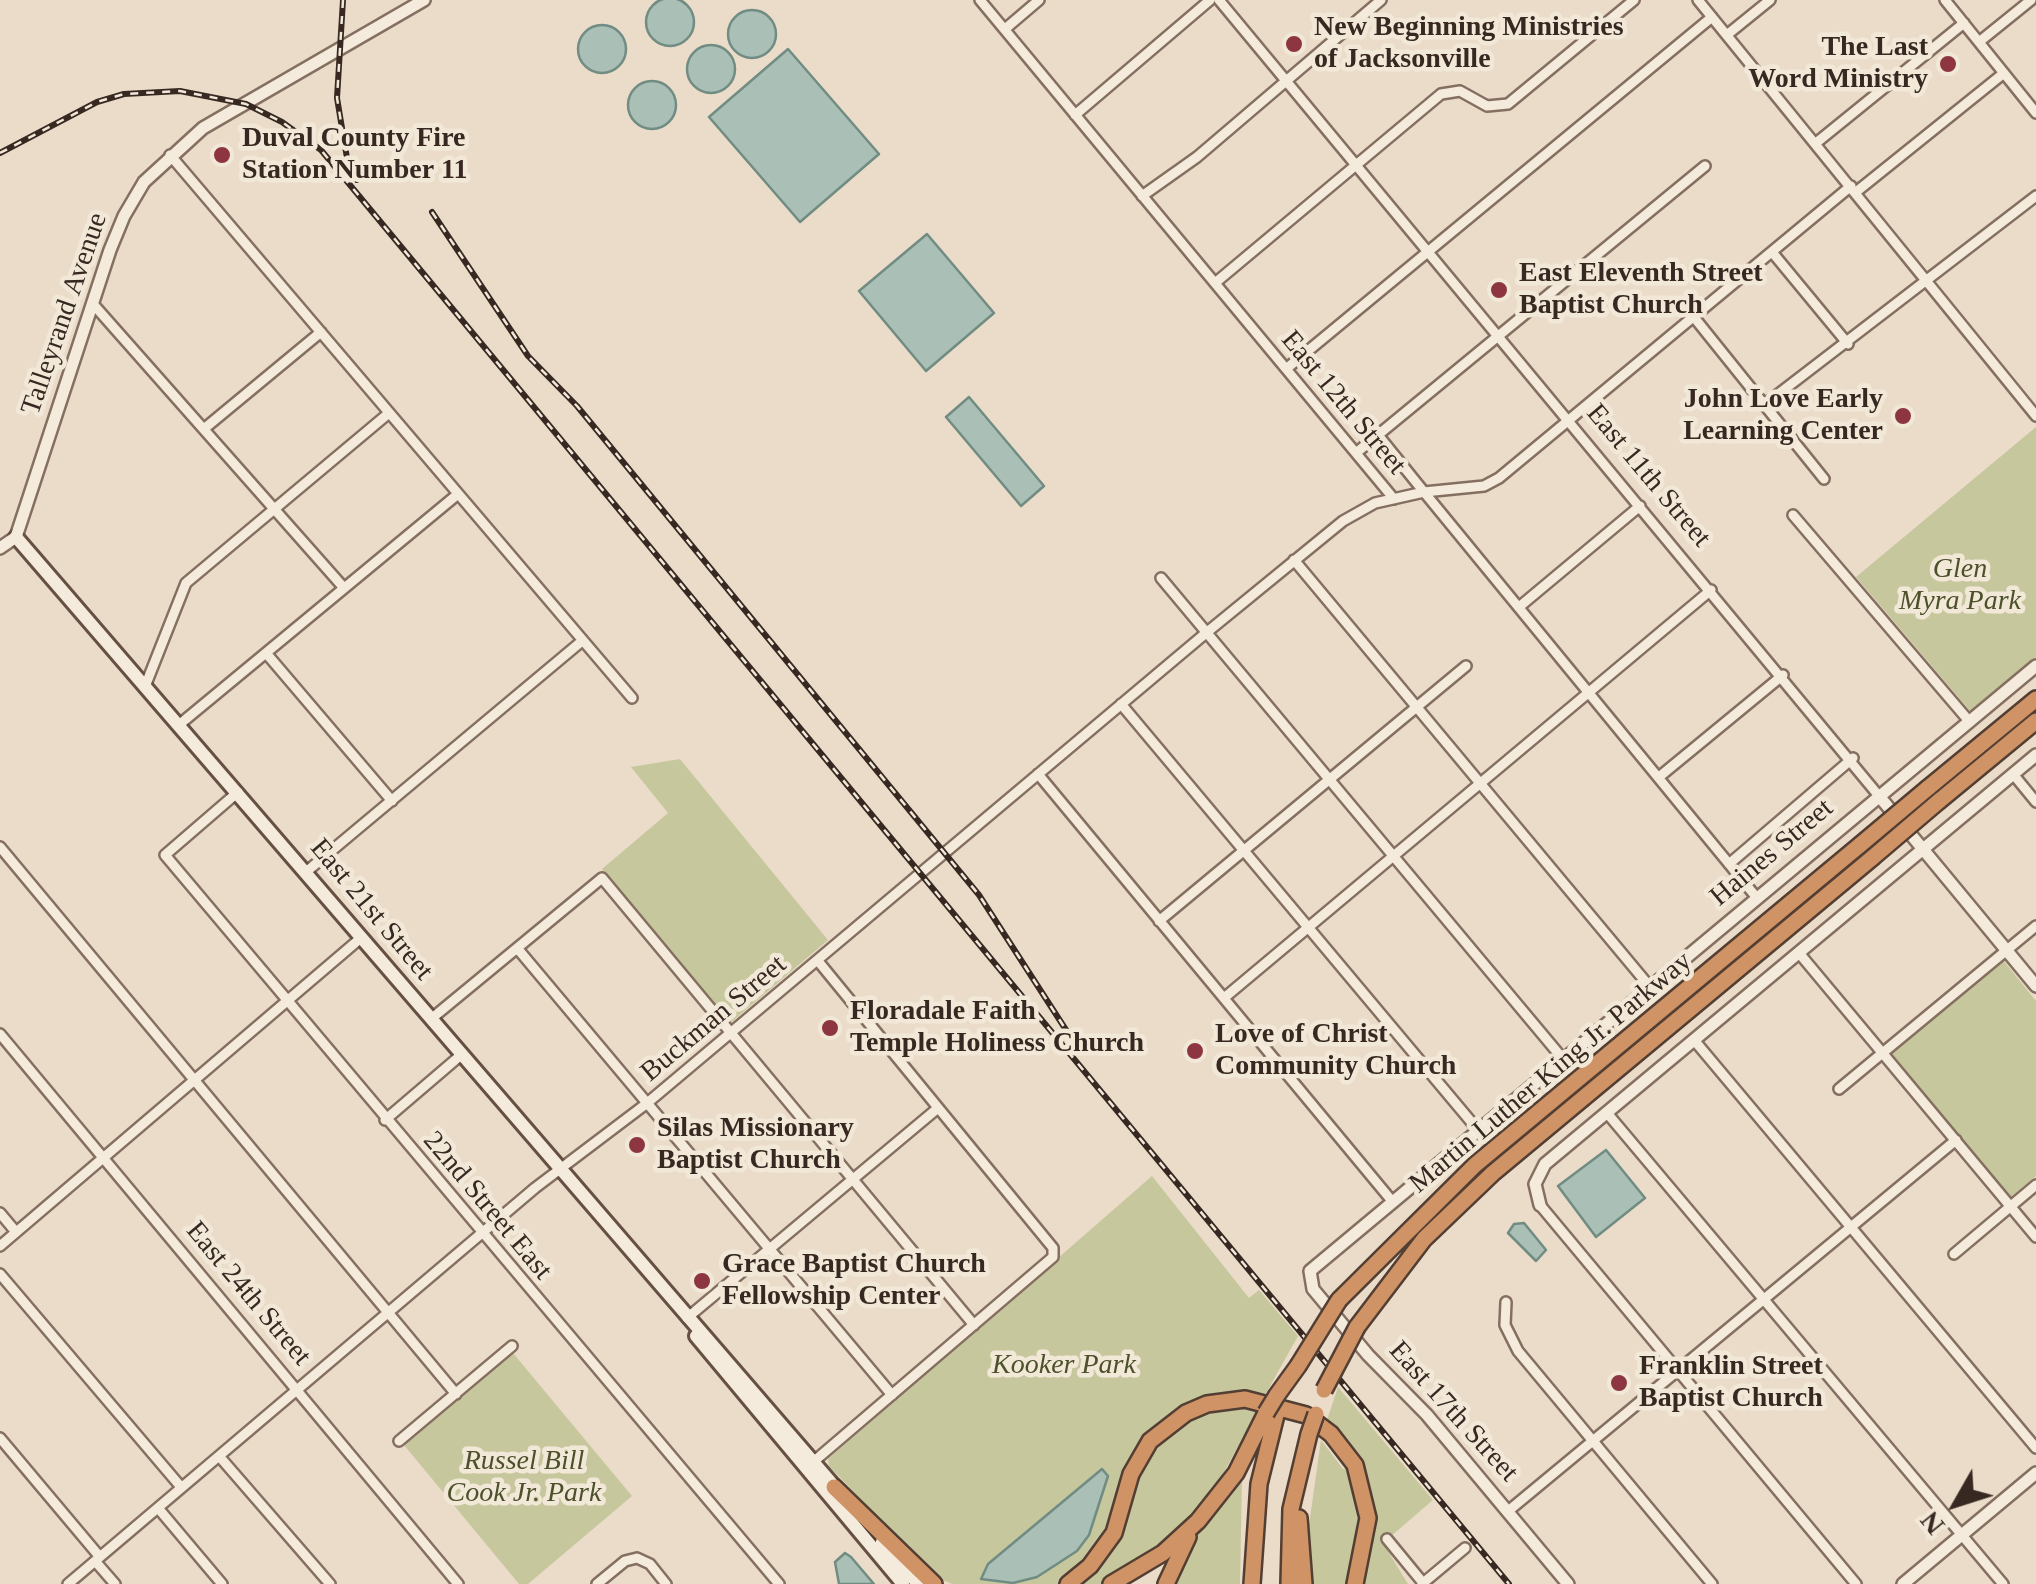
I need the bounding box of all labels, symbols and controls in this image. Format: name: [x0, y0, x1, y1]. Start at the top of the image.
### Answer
place label: New Beginning Ministries of Jacksonville: [1314, 11, 1624, 77]
place label: The Last Word Ministry: [1748, 31, 1928, 97]
marker: New Beginning Ministries of Jacksonville: [1283, 33, 1305, 55]
marker: The Last Word Ministry: [1937, 53, 1959, 75]
place label: Duval County Fire Station Number 11: [242, 122, 468, 188]
marker: Duval County Fire Station Number 11: [211, 144, 233, 166]
street label: Talleyrand Avenue: [15, 209, 115, 419]
place label: East Eleventh Street Baptist Church: [1519, 257, 1763, 323]
marker: East Eleventh Street Baptist Church: [1488, 279, 1510, 301]
street label: East 12th Street: [1273, 324, 1413, 482]
place label: John Love Early Learning Center: [1683, 383, 1883, 449]
street label: East 11th Street: [1578, 398, 1718, 554]
marker: John Love Early Learning Center: [1892, 405, 1914, 427]
park label: Glen Myra Park: [1899, 553, 2021, 619]
street label: Haines Street: [1704, 792, 1840, 914]
street label: East 21st Street: [302, 832, 440, 988]
street label: Martin Luther King Jr. Parkway: [1403, 945, 1699, 1201]
street label: Buckman Street: [634, 948, 794, 1090]
place label: Floradale Faith Temple Holiness Church: [850, 995, 1144, 1061]
marker: Floradale Faith Temple Holiness Church: [819, 1017, 841, 1039]
place label: Love of Christ Community Church: [1215, 1018, 1456, 1084]
marker: Love of Christ Community Church: [1184, 1040, 1206, 1062]
place label: Silas Missionary Baptist Church: [657, 1112, 854, 1178]
street label: 22nd Street East: [415, 1125, 559, 1287]
marker: Silas Missionary Baptist Church: [626, 1134, 648, 1156]
street label: East 24th Street: [178, 1215, 318, 1373]
place label: Grace Baptist Church Fellowship Center: [722, 1248, 986, 1314]
marker: Grace Baptist Church Fellowship Center: [691, 1270, 713, 1292]
street label: East 17th Street: [1381, 1335, 1525, 1489]
park label: Kooker Park: [992, 1349, 1136, 1383]
place label: Franklin Street Baptist Church: [1639, 1350, 1823, 1416]
marker: Franklin Street Baptist Church: [1608, 1372, 1630, 1394]
park label: Russel Bill Cook Jr. Park: [447, 1445, 601, 1511]
north arrow: [1906, 1454, 2006, 1554]
text: N: [1914, 1506, 1951, 1541]

